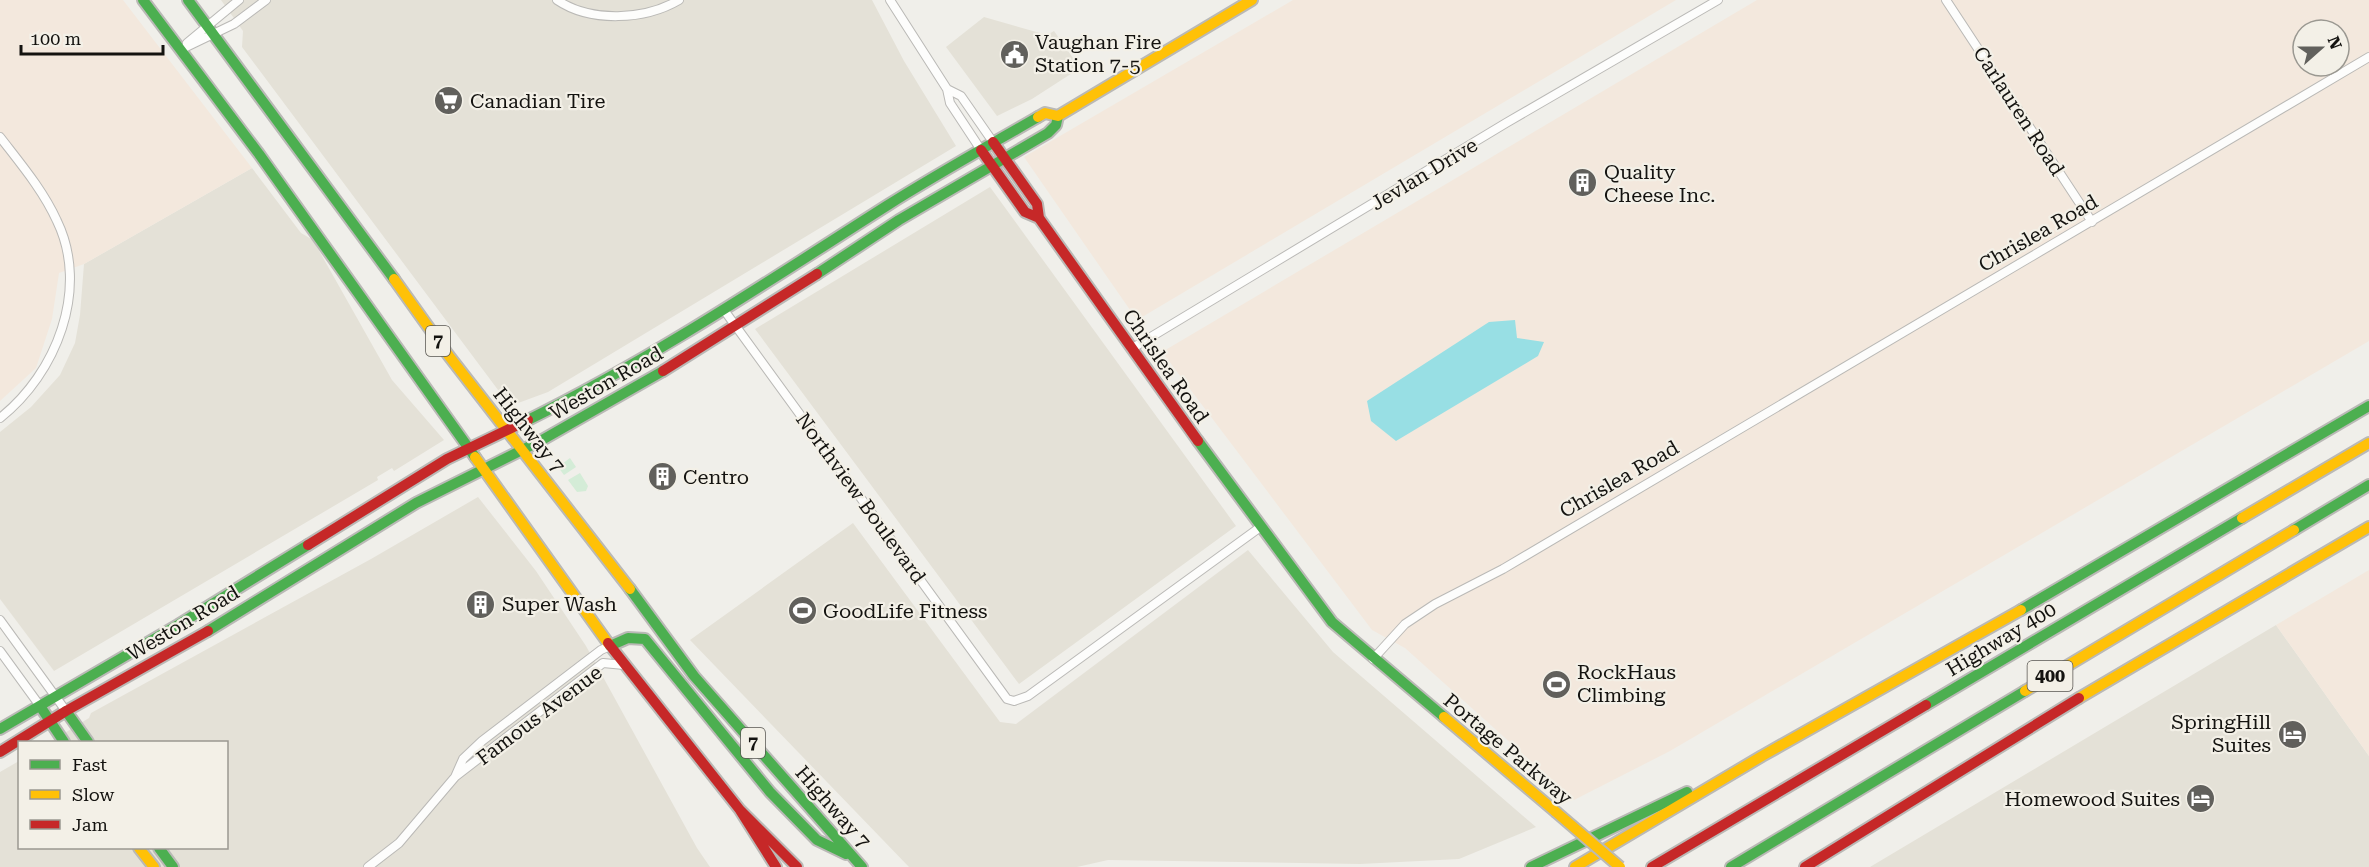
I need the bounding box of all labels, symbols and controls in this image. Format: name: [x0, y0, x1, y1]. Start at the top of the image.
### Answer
scale bar: [21, 18, 164, 56]
north arrow: [2291, 18, 2351, 78]
text: 100 m: [30, 28, 81, 49]
place label: Vaughan Fire Station 7-5: [1035, 30, 1161, 77]
text: N: [2323, 34, 2346, 52]
public building icon: Vaughan Fire Station 7-5: [998, 38, 1030, 70]
street label: Carlauren Road: [1968, 42, 2070, 180]
supermarket icon: Canadian Tire: [433, 85, 465, 117]
place label: Canadian Tire: [470, 89, 605, 113]
street label: Jevlan Drive: [1366, 133, 1482, 215]
place label: Quality Cheese Inc.: [1604, 160, 1715, 207]
building icon: Quality Cheese Inc.: [1567, 167, 1599, 199]
street label: Chrislea Road: [1974, 189, 2102, 277]
street label: Chrislea Road: [1118, 304, 1214, 428]
road number: 7: [426, 326, 450, 356]
street label: Weston Road: [545, 341, 667, 425]
street label: Highway 7: [488, 383, 570, 477]
street label: Northview Boulevard: [791, 408, 931, 588]
street label: Chrislea Road: [1555, 435, 1683, 523]
building icon: Centro: [646, 461, 678, 493]
place label: Centro: [683, 465, 749, 489]
street label: Weston Road: [123, 580, 244, 666]
building icon: Super Wash: [465, 588, 497, 620]
place label: Super Wash: [502, 592, 617, 616]
sports icon: GoodLife Fitness: [786, 595, 818, 627]
street label: Highway 400: [1942, 597, 2060, 681]
place label: GoodLife Fitness: [823, 599, 987, 623]
street label: Famous Avenue: [471, 660, 607, 770]
place label: RockHaus Climbing: [1577, 660, 1676, 707]
road number: 400: [2028, 661, 2072, 691]
sports icon: RockHaus Climbing: [1540, 668, 1572, 700]
street label: Portage Parkway: [1439, 688, 1577, 810]
place label: SpringHill Suites: [2171, 710, 2271, 757]
hotel icon: SpringHill Suites: [2276, 718, 2308, 750]
road number: 7: [741, 728, 765, 758]
legend: [18, 741, 228, 849]
text: Fast: [72, 754, 107, 775]
street label: Highway 7: [791, 761, 875, 853]
hotel icon: Homewood Suites: [2185, 783, 2217, 815]
text: Slow: [72, 784, 114, 805]
place label: Homewood Suites: [2005, 787, 2180, 811]
text: Jam: [72, 814, 108, 835]

